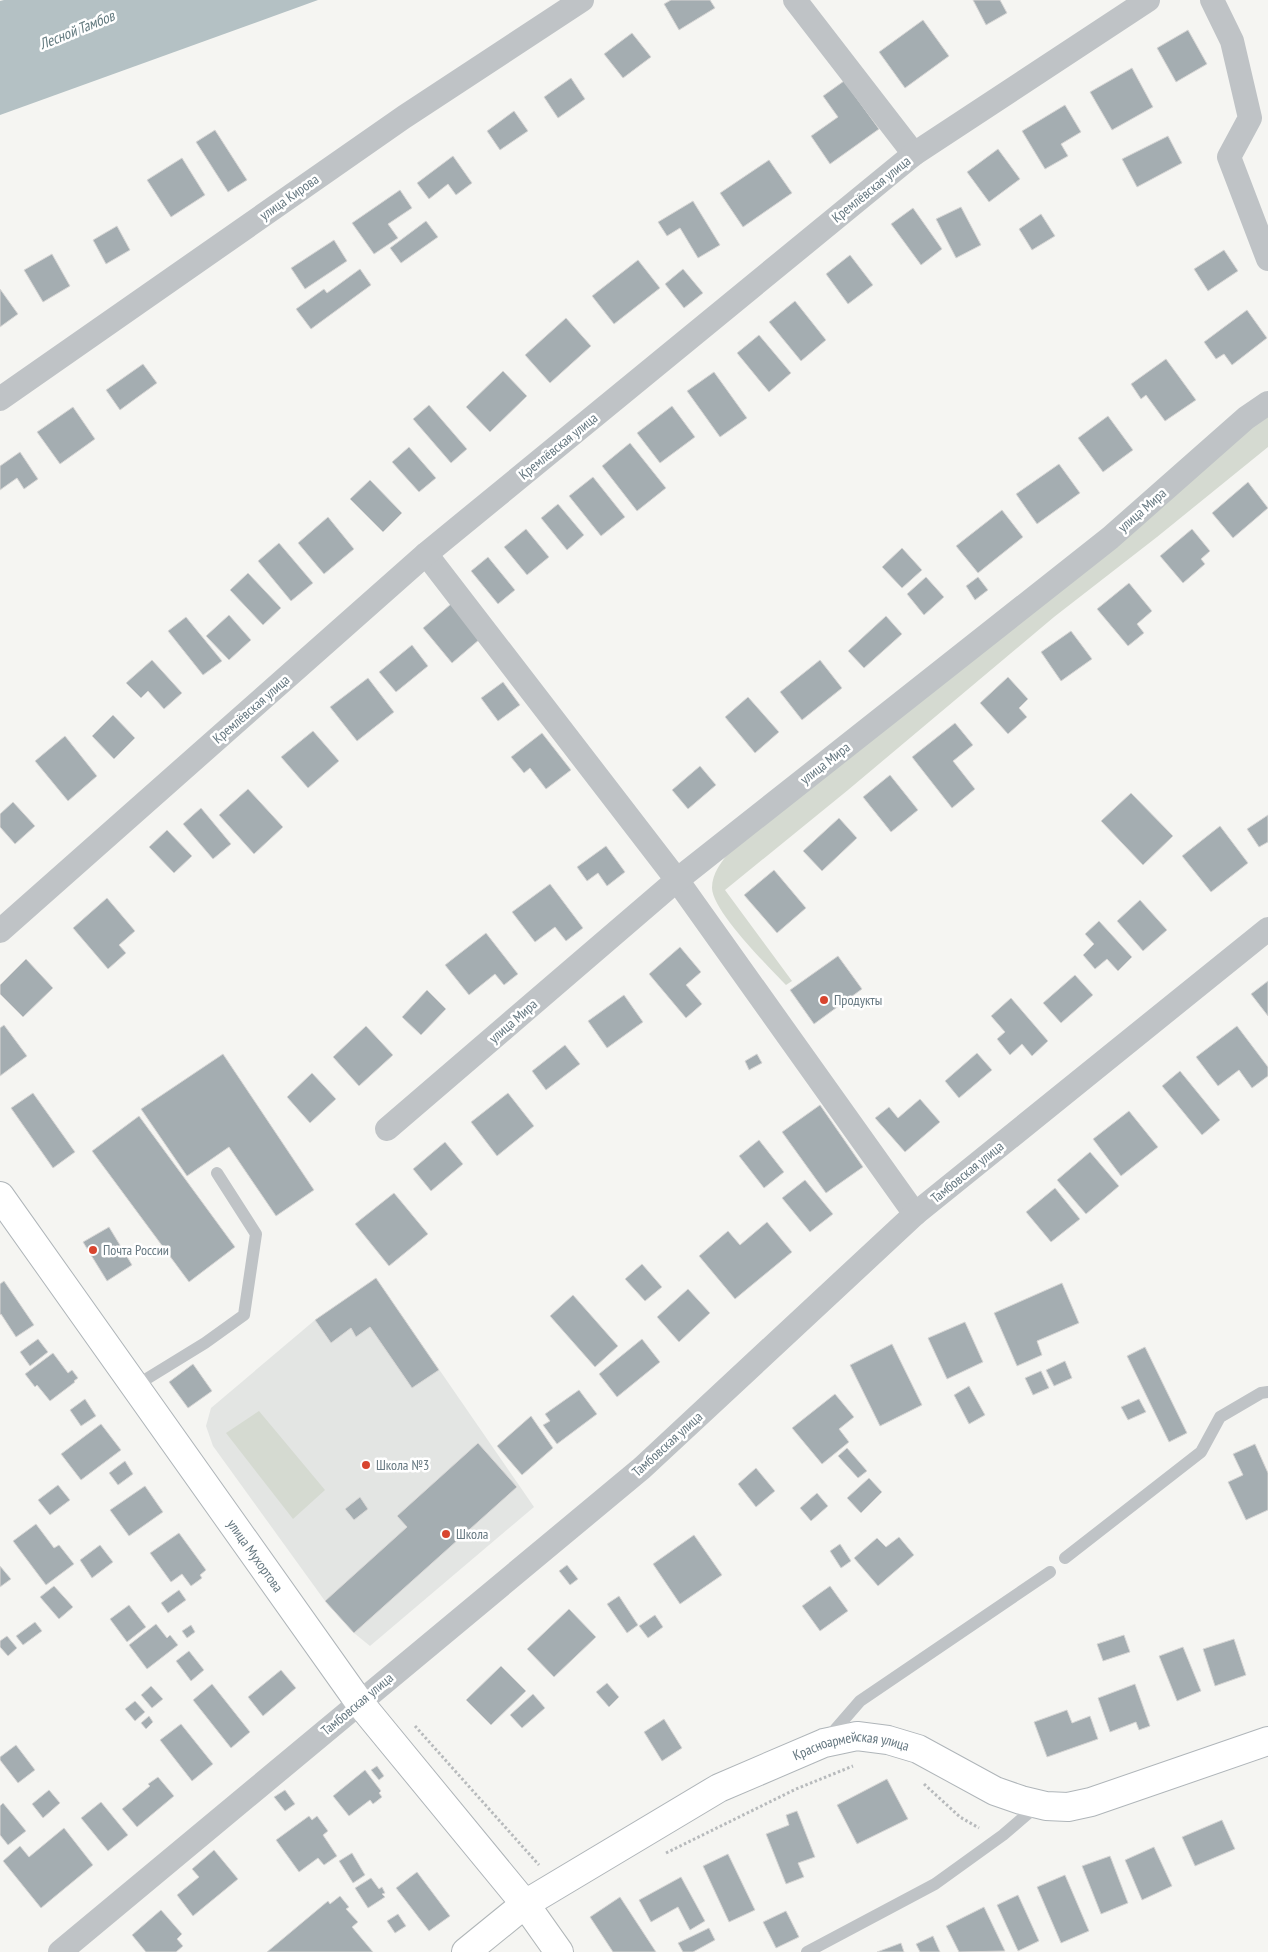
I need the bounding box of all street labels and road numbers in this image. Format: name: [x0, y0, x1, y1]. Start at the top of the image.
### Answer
street label: Кремлёвская улица: [828, 152, 914, 226]
street label: улица Кирова: [256, 170, 322, 224]
street label: Кремлёвская улица: [515, 409, 601, 483]
street label: улица Мира: [1114, 484, 1170, 536]
street label: Кремлёвская улица: [209, 671, 293, 747]
street label: улица Мира: [796, 738, 854, 788]
street label: улица Мира: [485, 995, 541, 1047]
street label: Тамбовская улица: [927, 1137, 1007, 1207]
street label: Тамбовская улица: [628, 1408, 706, 1480]
street label: улица Мухортова: [223, 1516, 287, 1596]
street label: Тамбовская улица: [317, 1669, 397, 1739]
street label: Красноармейская улица: [790, 1727, 911, 1764]

